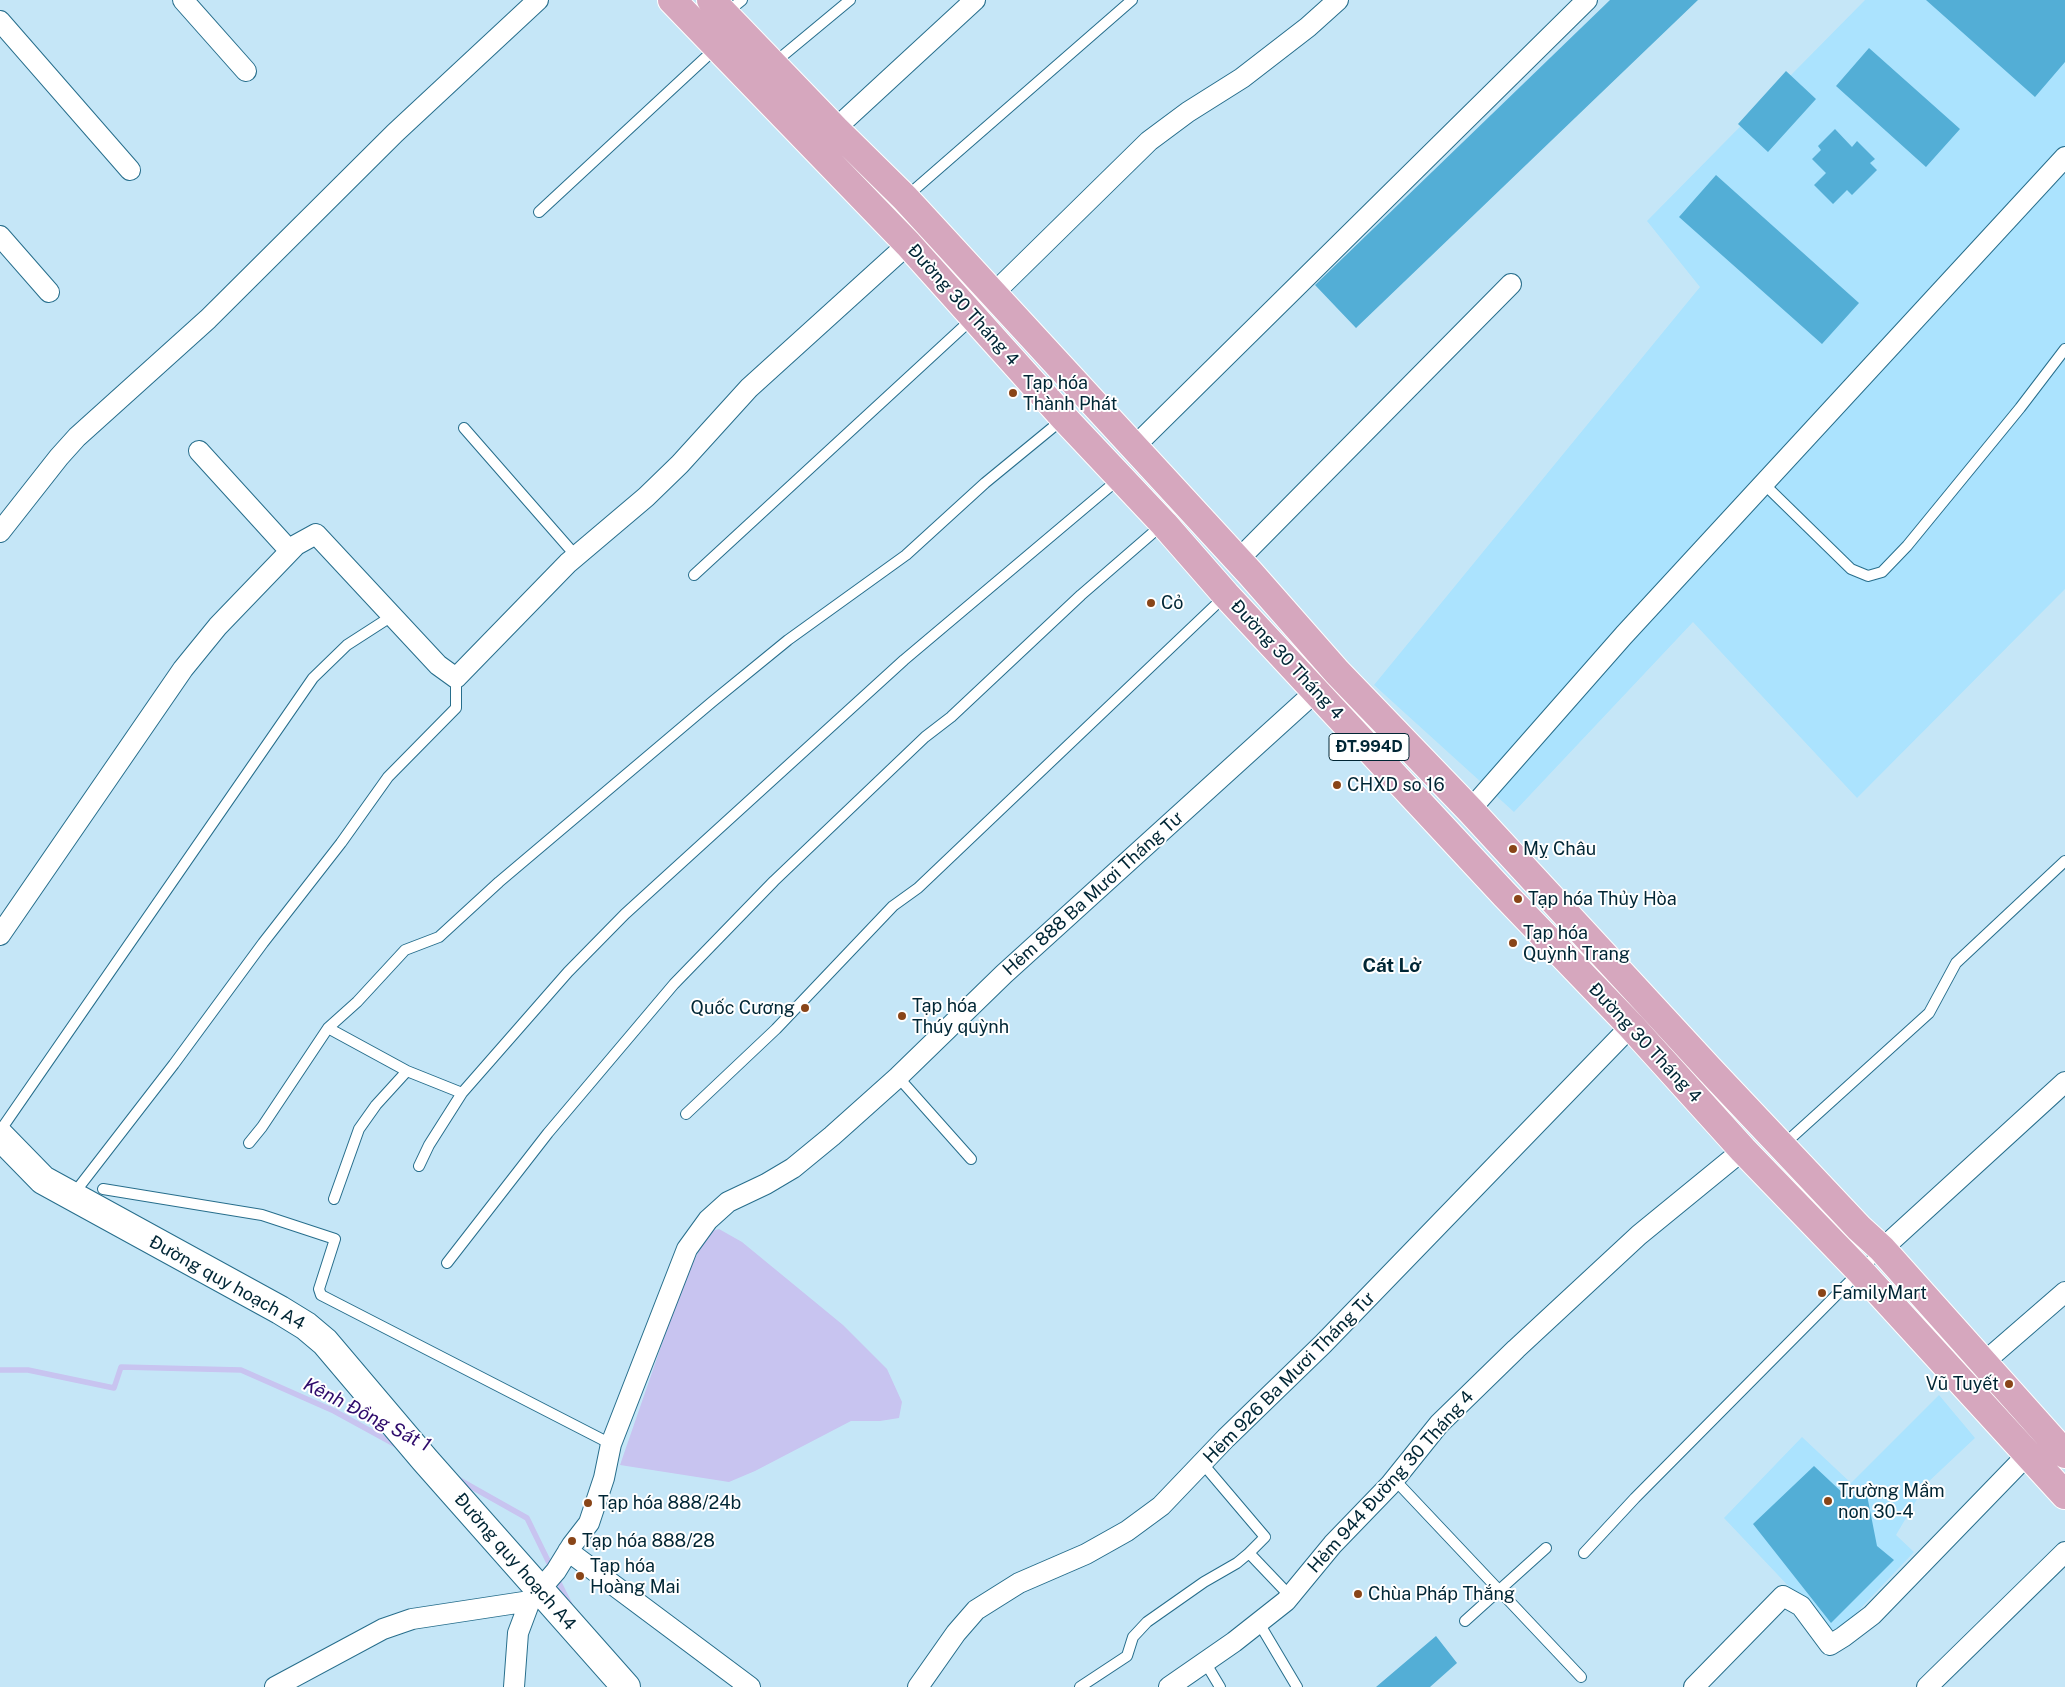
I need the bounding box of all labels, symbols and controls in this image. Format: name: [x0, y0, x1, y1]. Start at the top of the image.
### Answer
street label: Đường 30 Tháng 4: [903, 240, 1023, 370]
place label: Tạp hóa Thành Phát: [1023, 372, 1117, 414]
marker: Tạp hóa Thành Phát: [1007, 387, 1019, 399]
place label: Cỏ: [1161, 592, 1184, 614]
street label: Đường 30 Tháng 4: [1226, 596, 1348, 724]
marker: Cỏ: [1145, 597, 1157, 609]
road number: ĐT.994D: [1329, 734, 1409, 760]
place label: CHXD so 16: [1347, 774, 1445, 796]
marker: CHXD so 16: [1331, 779, 1343, 791]
street label: Hẻm 888 Ba Mươi Tháng Tư: [999, 807, 1187, 981]
place label: Mỵ Châu: [1523, 838, 1596, 860]
marker: Mỵ Châu: [1507, 843, 1519, 855]
place label: Tạp hóa Thủy Hòa: [1528, 888, 1677, 910]
marker: Tạp hóa Thủy Hòa: [1512, 893, 1524, 905]
place label: Tạp hóa Quỳnh Trang: [1523, 922, 1630, 964]
marker: Tạp hóa Quỳnh Trang: [1507, 937, 1519, 949]
district label: Cát Lở: [1363, 955, 1421, 977]
street label: Đường 30 Tháng 4: [1584, 979, 1706, 1107]
place label: Tạp hóa Thúy quỳnh: [912, 995, 1009, 1038]
place label: Quốc Cương: [691, 997, 795, 1019]
marker: Quốc Cương: [799, 1002, 811, 1014]
marker: Tạp hóa Thúy quỳnh: [896, 1010, 908, 1022]
street label: Đường quy hoạch A4: [145, 1231, 309, 1335]
place label: FamilyMart: [1832, 1282, 1927, 1304]
marker: FamilyMart: [1816, 1287, 1828, 1299]
street label: Hẻm 926 Ba Mươi Tháng Tư: [1199, 1288, 1379, 1468]
water label: Kênh Đồng Sát 1: [299, 1373, 435, 1457]
place label: Vũ Tuyết: [1926, 1373, 1999, 1395]
marker: Vũ Tuyết: [2003, 1378, 2015, 1390]
street label: Hẻm 944 Đường 30 Tháng 4: [1303, 1386, 1479, 1578]
place label: Trường Mầm non 30-4: [1838, 1480, 1945, 1522]
street label: Đường quy hoạch A4: [449, 1489, 581, 1635]
place label: Tạp hóa 888/24b: [598, 1492, 741, 1514]
marker: Trường Mầm non 30-4: [1822, 1495, 1834, 1507]
marker: Tạp hóa 888/24b: [582, 1497, 594, 1509]
place label: Tạp hóa 888/28: [582, 1530, 715, 1552]
marker: Tạp hóa 888/28: [566, 1535, 578, 1547]
place label: Tạp hóa Hoàng Mai: [590, 1555, 680, 1598]
marker: Tạp hóa Hoàng Mai: [574, 1570, 586, 1582]
place label: Chùa Pháp Thắng: [1368, 1583, 1515, 1605]
marker: Chùa Pháp Thắng: [1352, 1588, 1364, 1600]

